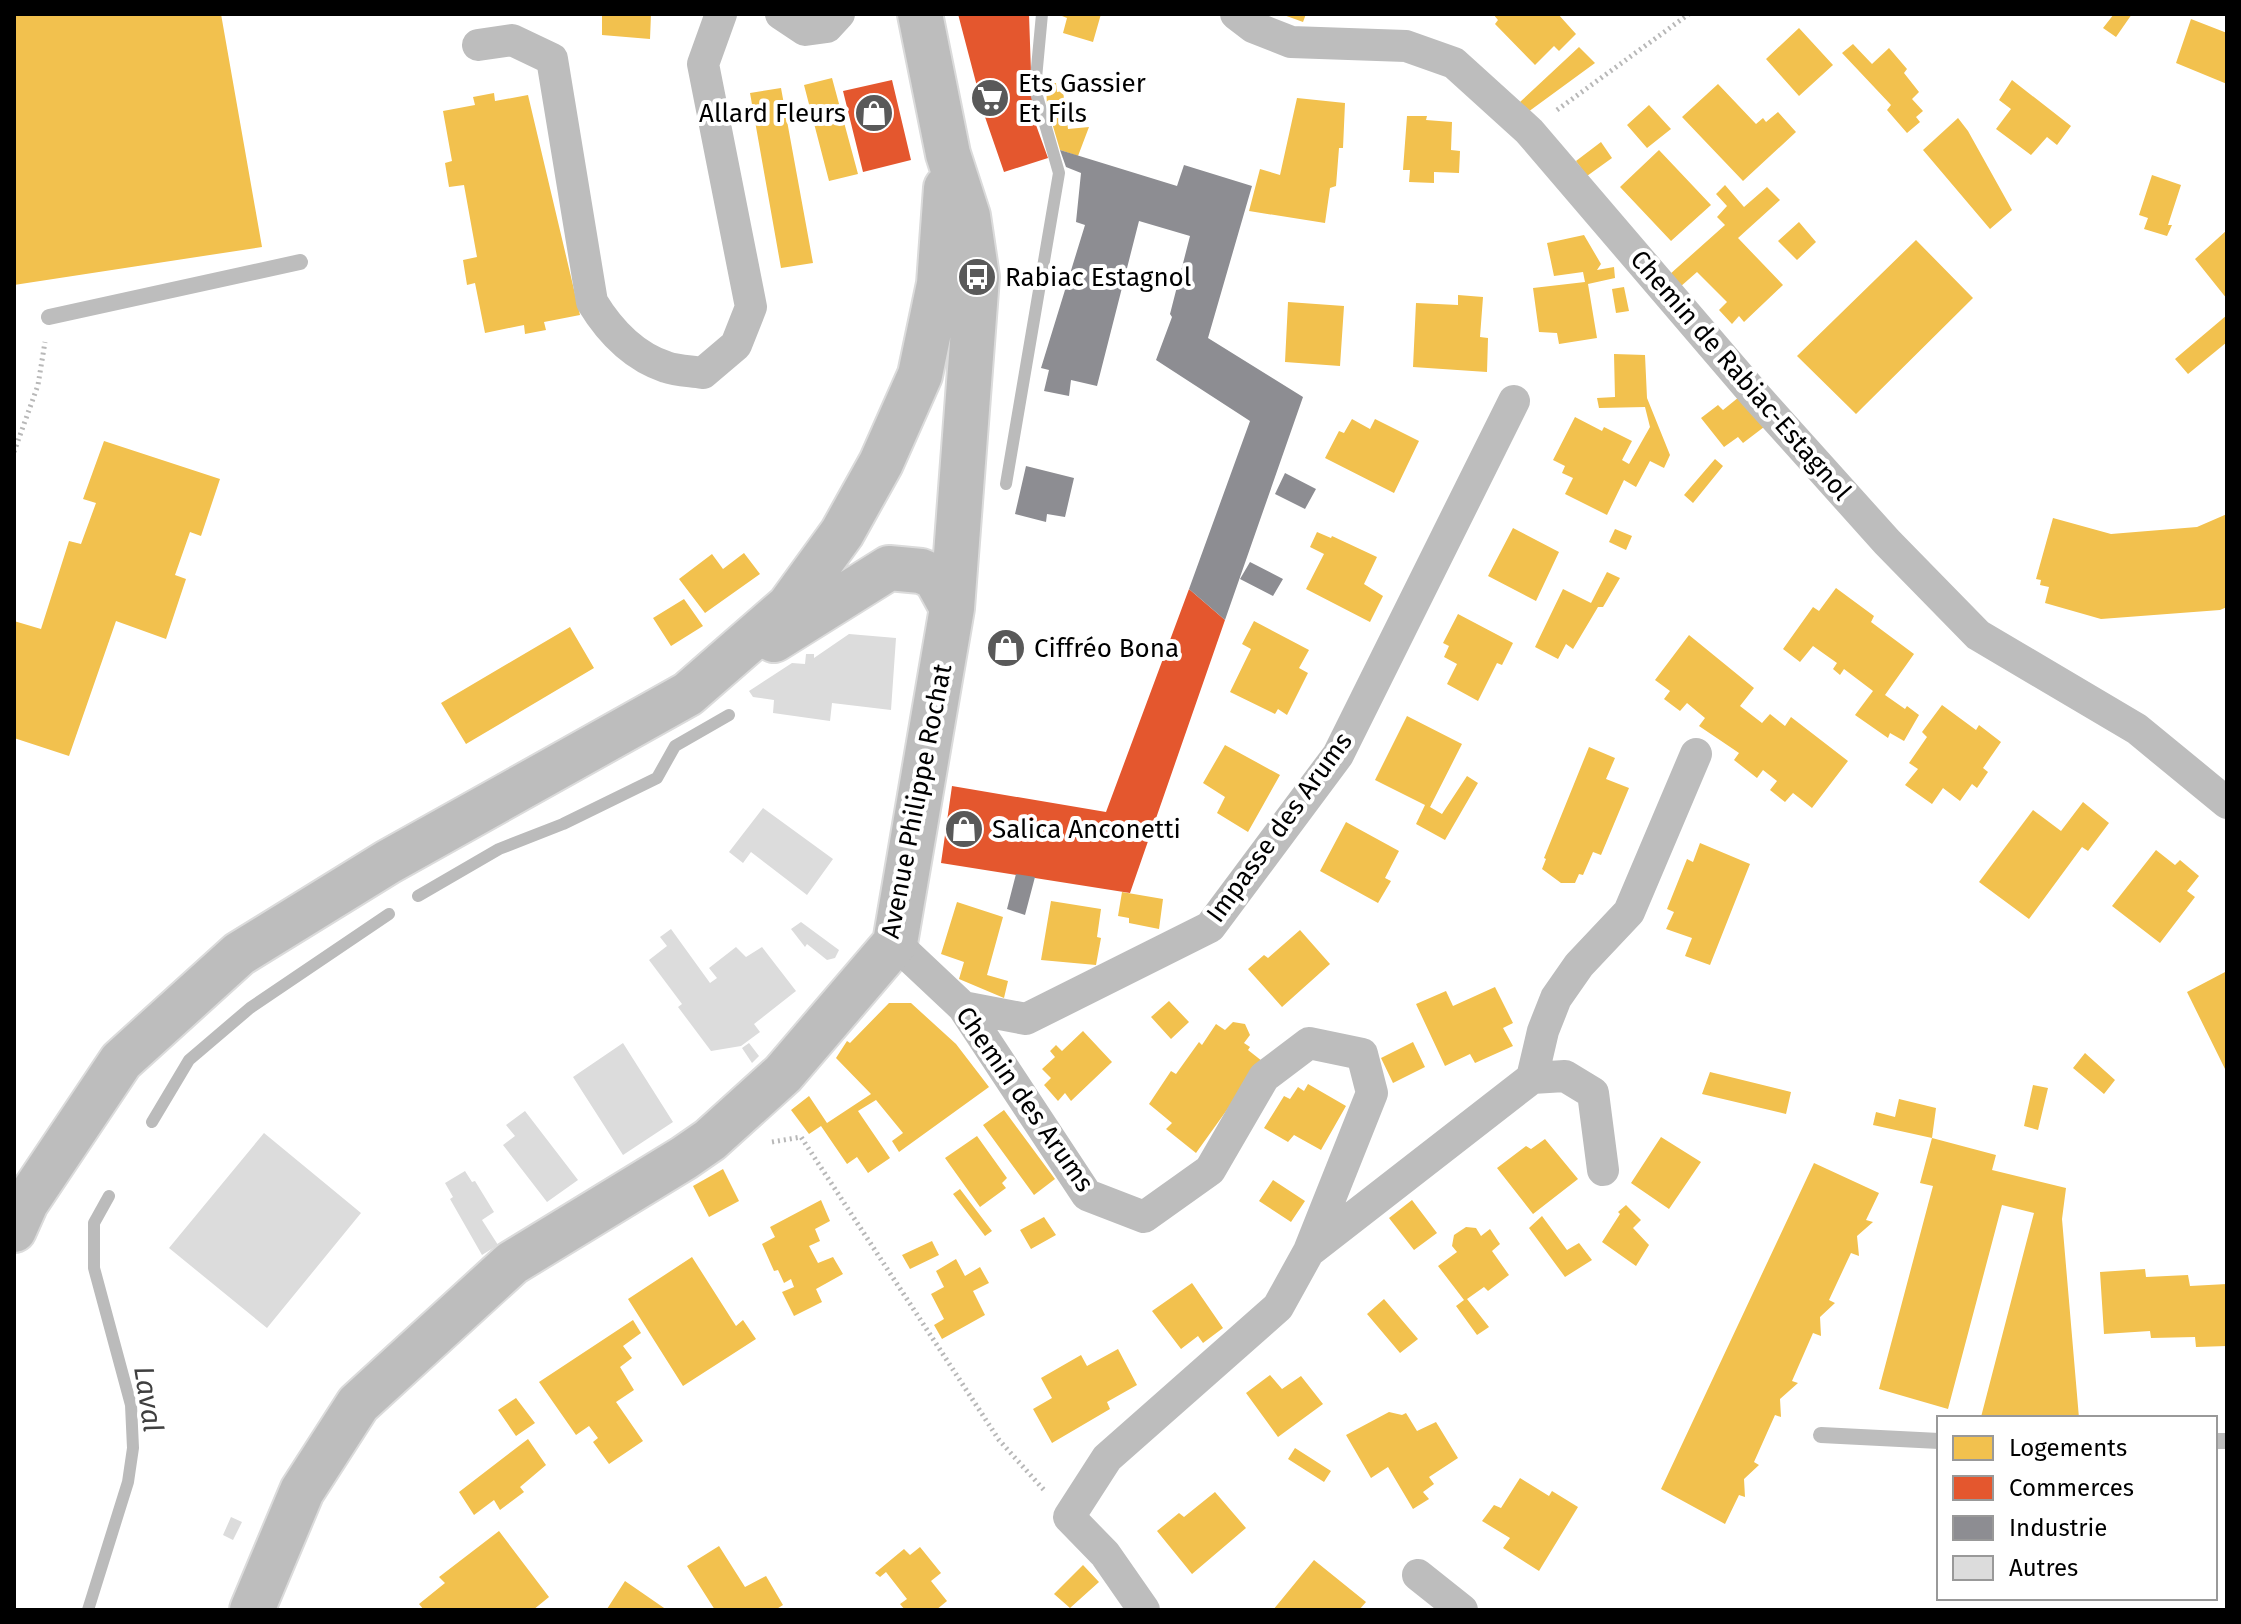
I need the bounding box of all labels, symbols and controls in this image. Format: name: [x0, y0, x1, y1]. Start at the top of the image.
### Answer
place label: Ets Gassier Et Fils: [1018, 68, 1146, 129]
supermarket icon: Ets Gassier Et Fils: [969, 77, 1011, 119]
shop icon: Allard Fleurs: [853, 92, 895, 134]
place label: Allard Fleurs: [699, 98, 846, 129]
street label: Chemin de Rabiac-Estagnol: [1624, 244, 1858, 507]
bus stop icon: Rabiac Estagnol: [956, 256, 998, 298]
place label: Rabiac Estagnol: [1005, 262, 1192, 293]
shop icon: Ciffréo Bona: [985, 627, 1027, 669]
place label: Ciffréo Bona: [1034, 633, 1179, 664]
street label: Avenue Philippe Rochat: [875, 661, 958, 941]
street label: Impasse des Arums: [1200, 726, 1359, 928]
shop icon: Salica Anconetti: [943, 808, 985, 850]
place label: Salica Anconetti: [992, 814, 1181, 845]
street label: Chemin des Arums: [949, 1001, 1100, 1198]
water label: Laval: [127, 1364, 170, 1434]
legend: [1937, 1416, 2217, 1600]
text: Logements: [2009, 1434, 2127, 1462]
text: Commerces: [2009, 1474, 2134, 1502]
text: Industrie: [2009, 1514, 2107, 1542]
text: Autres: [2009, 1554, 2078, 1582]

